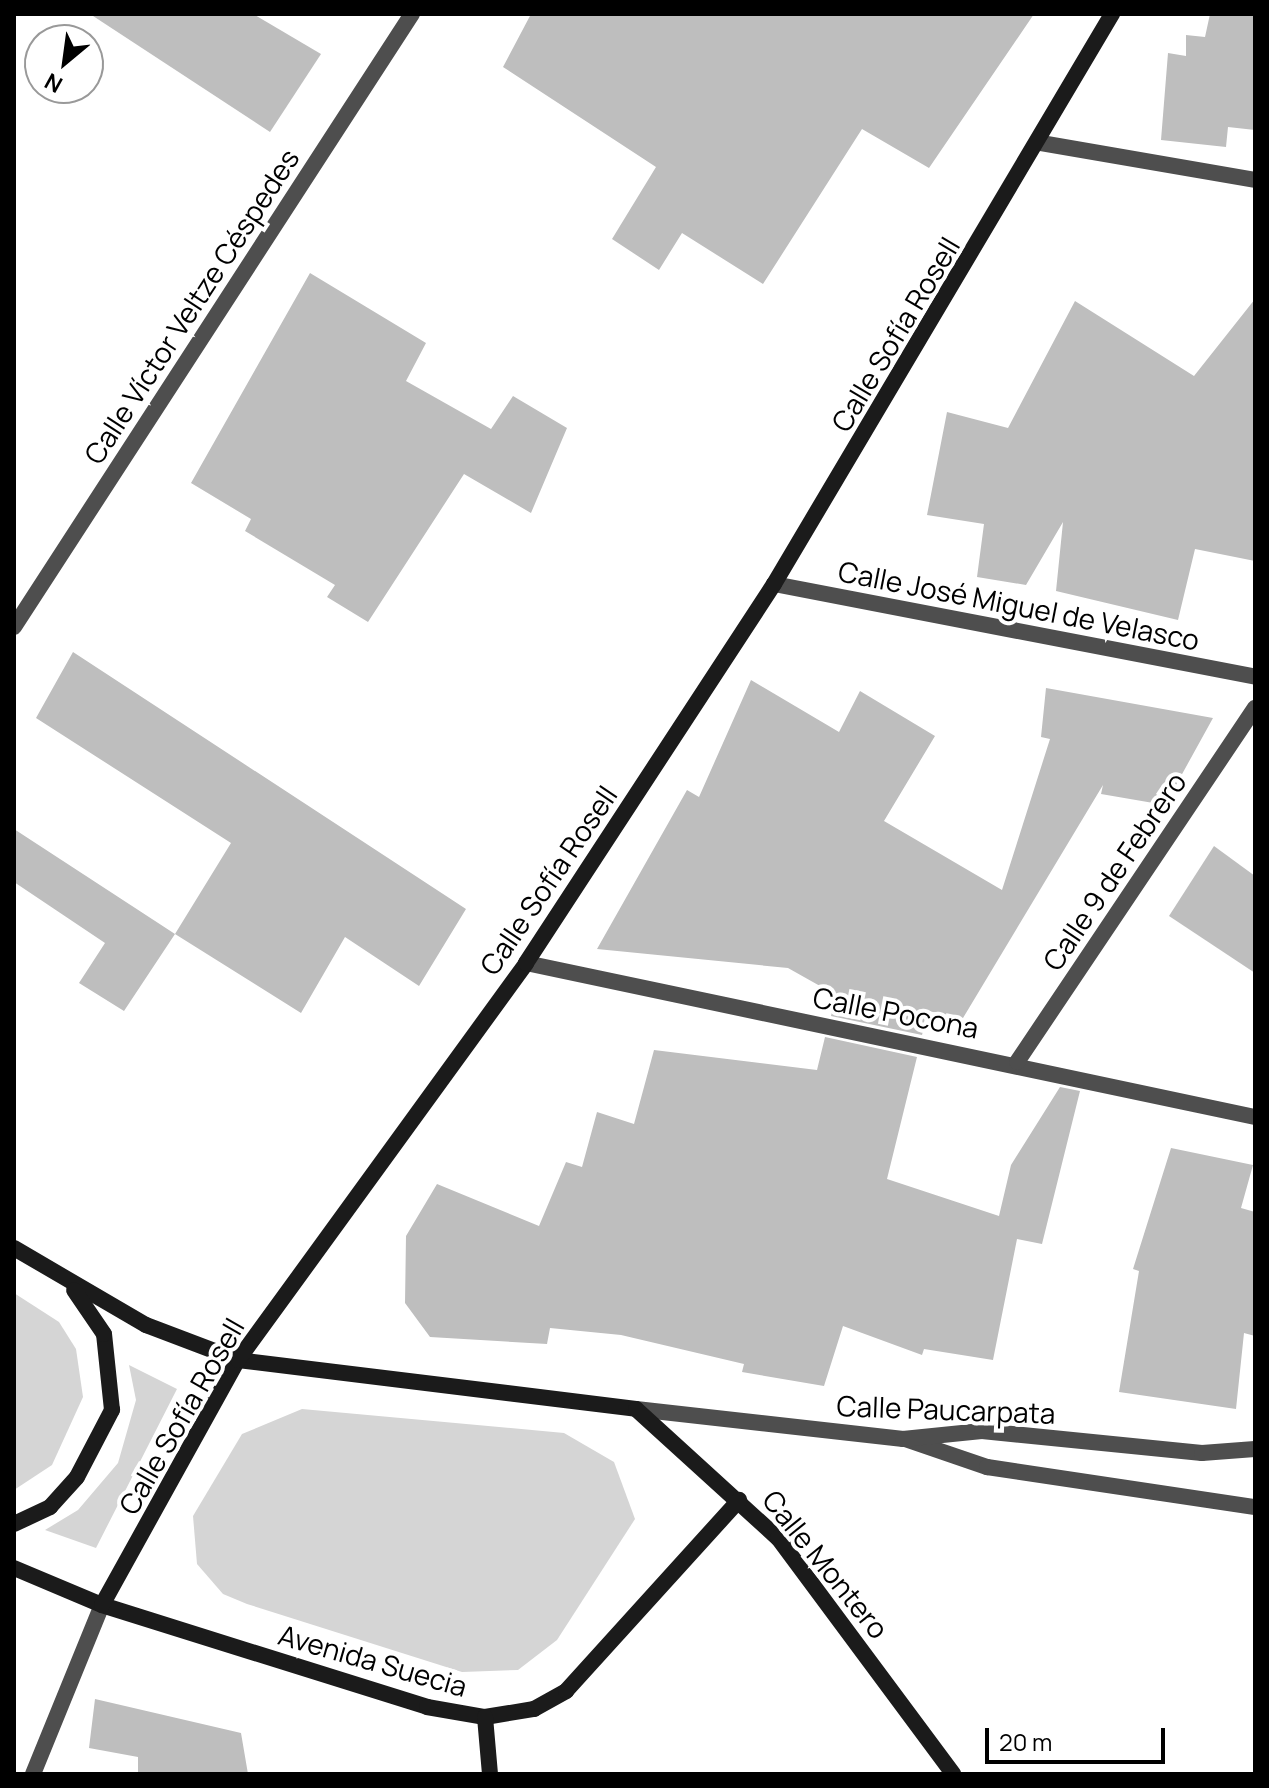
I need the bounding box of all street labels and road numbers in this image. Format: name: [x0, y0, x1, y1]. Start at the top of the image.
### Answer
street label: Calle Víctor Veltze Céspedes: [77, 142, 305, 470]
street label: Calle Sofía Rosell: [824, 231, 966, 437]
street label: Calle José Miguel de Velasco: [836, 553, 1202, 657]
street label: Calle 9 de Febrero: [1035, 766, 1193, 976]
street label: Calle Sofía Rosell: [472, 779, 624, 981]
street label: Calle Pocona: [810, 979, 982, 1045]
street label: Calle Sofía Rosell: [111, 1312, 251, 1520]
street label: Calle Paucarpata: [836, 1388, 1056, 1430]
street label: Calle Montero: [756, 1483, 896, 1645]
street label: Avenida Suecia: [275, 1617, 471, 1703]

